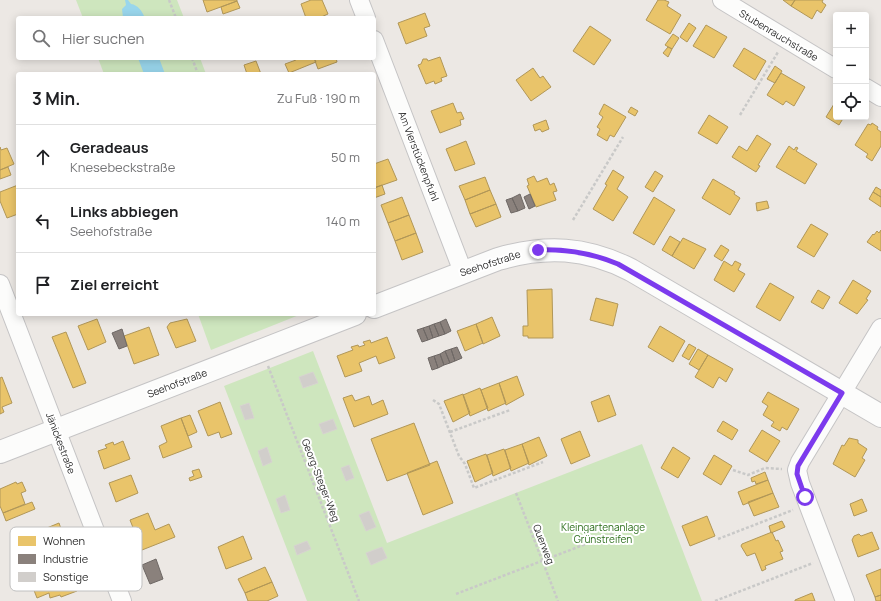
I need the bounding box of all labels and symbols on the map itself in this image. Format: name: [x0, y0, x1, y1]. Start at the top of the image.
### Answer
street label: Stubenrauchstraße: [737, 6, 821, 64]
street label: Am Vierstückenpfuhl: [395, 109, 443, 203]
route end: [529, 241, 547, 259]
street label: Seehofstraße: [458, 247, 522, 279]
street label: Seehofstraße: [145, 365, 209, 401]
street label: Jänickestraße: [43, 410, 79, 476]
street label: Georg-Steger-Weg: [299, 437, 343, 524]
route start: [796, 488, 814, 506]
park label: Kleingartenanlage Grünstreifen: [561, 520, 645, 546]
street label: Querweg: [530, 522, 558, 566]
legend: [10, 527, 142, 591]
text: Wohnen: [43, 533, 85, 548]
text: Industrie: [43, 551, 89, 566]
text: Sonstige: [43, 569, 89, 584]

